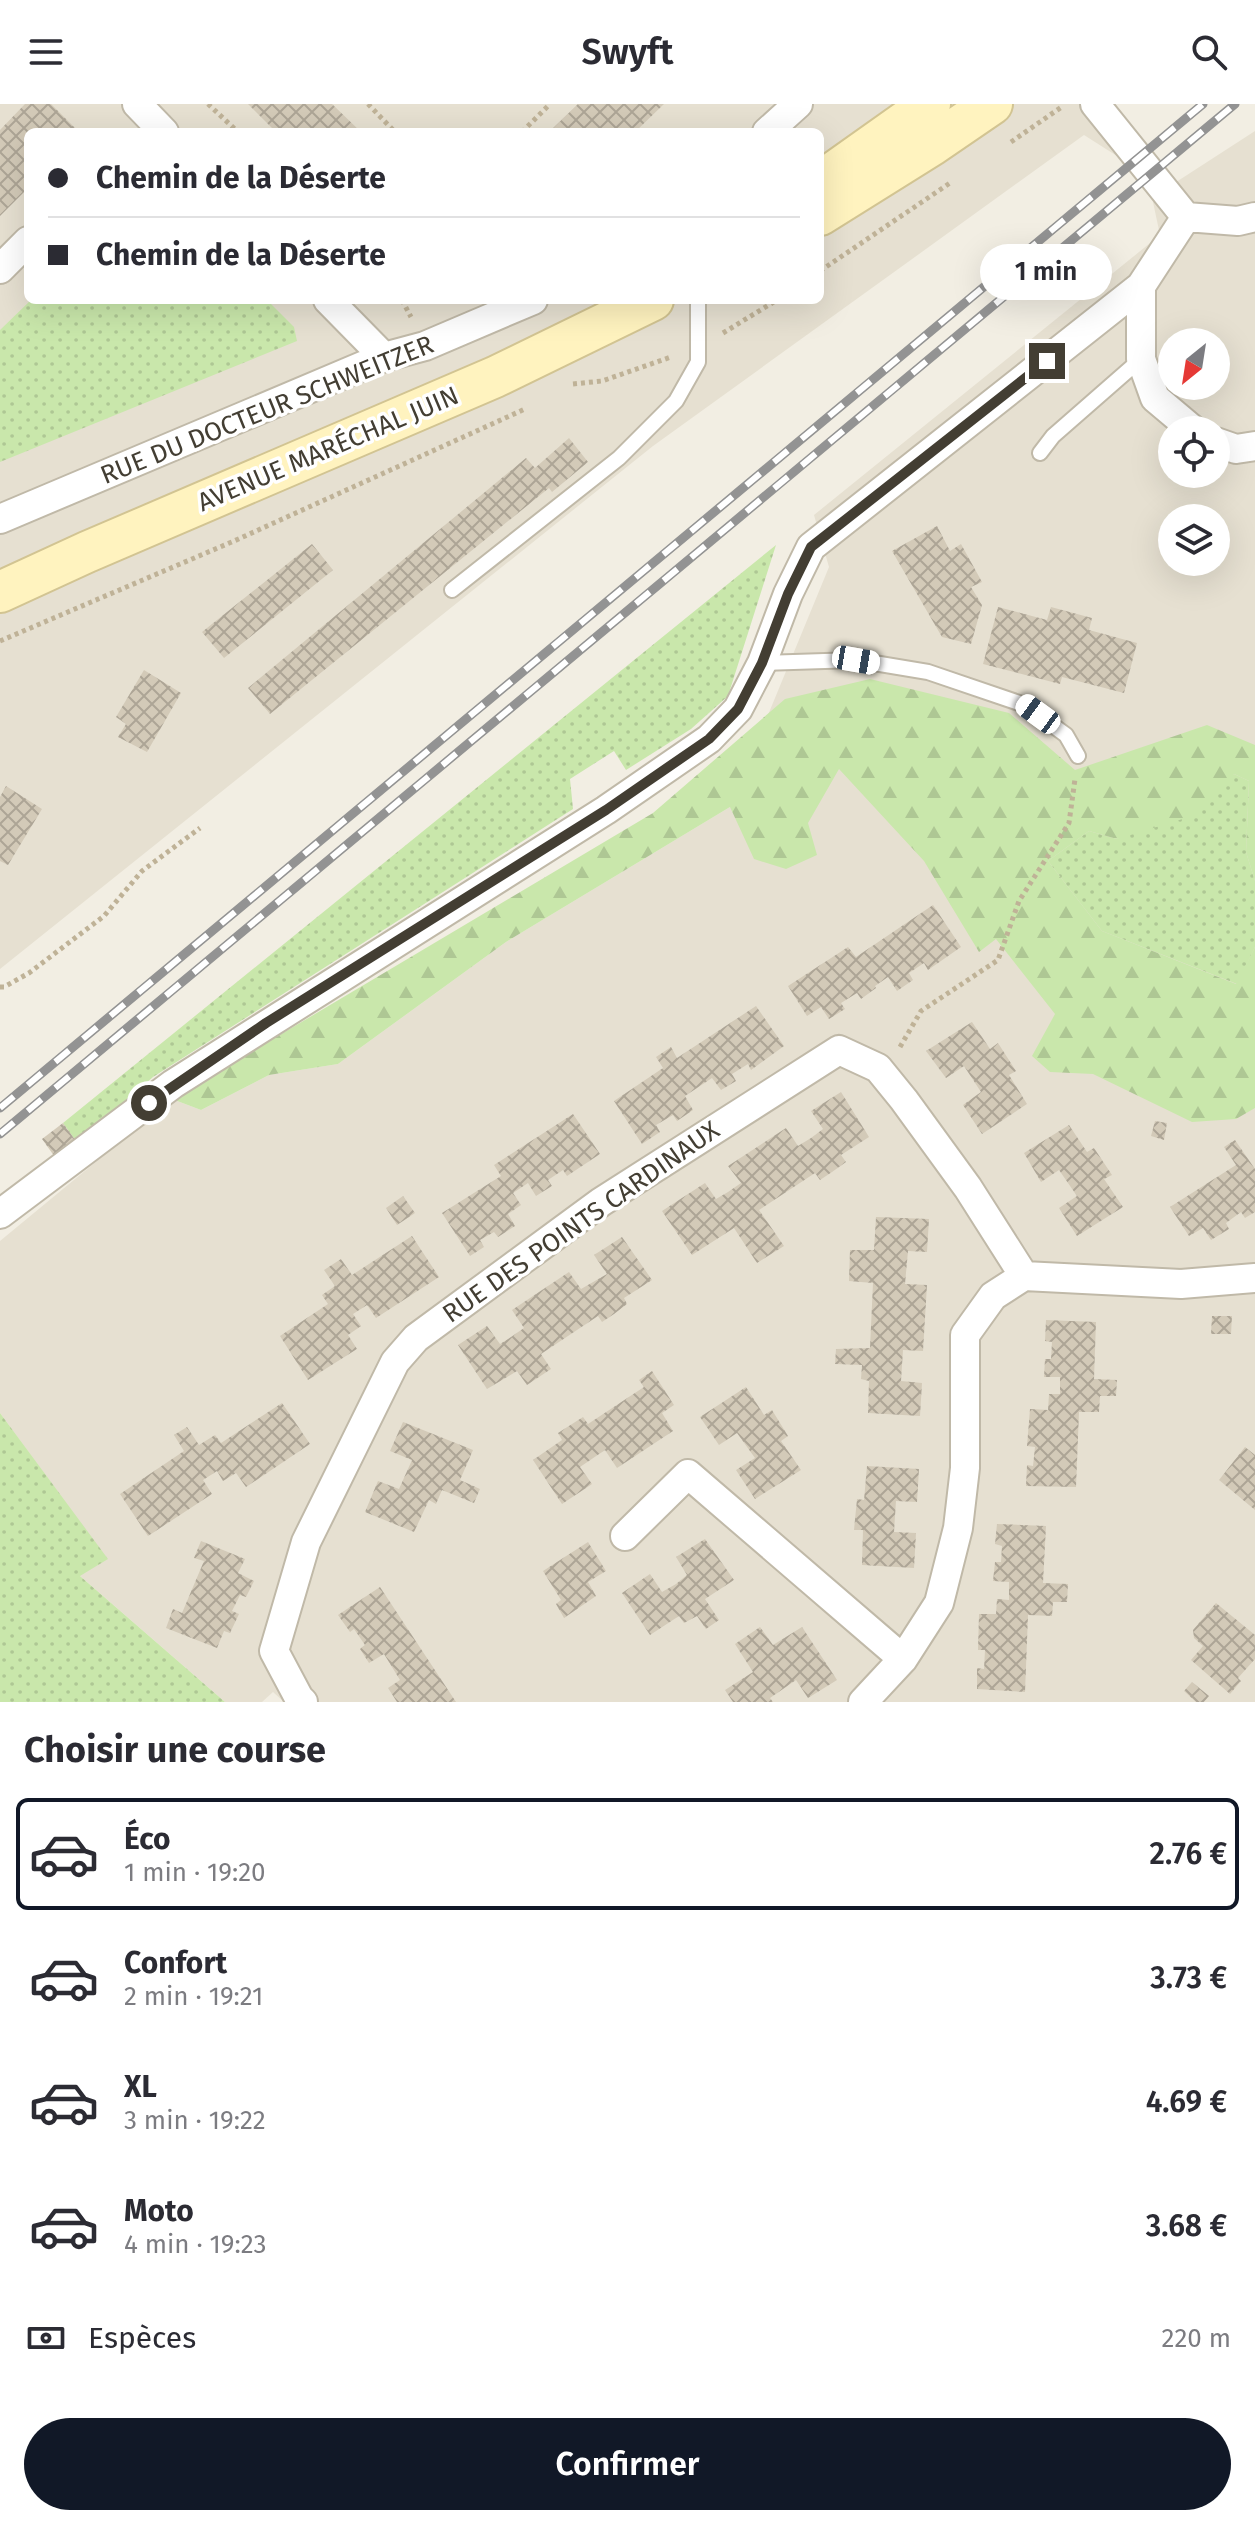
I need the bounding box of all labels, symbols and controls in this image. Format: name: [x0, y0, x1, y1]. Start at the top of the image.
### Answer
icon: menu: [24, 30, 68, 74]
text: Swyft: [582, 30, 673, 74]
icon: search: [1187, 30, 1231, 74]
text: Chemin de la Déserte: [96, 160, 386, 196]
text: Chemin de la Déserte: [96, 237, 386, 273]
callout: 1 min: [981, 245, 1113, 301]
text: 1 min: [1015, 256, 1077, 287]
north arrow: [1158, 328, 1230, 400]
map controls: [1158, 328, 1230, 576]
street label: RUE DU DOCTEUR SCHWEITZER: [96, 329, 438, 491]
route end: [1029, 343, 1065, 379]
street label: AVENUE MARÉCHAL JUIN: [193, 380, 463, 518]
button: locate: [1158, 416, 1230, 488]
button: layers: [1158, 504, 1230, 576]
car: [830, 644, 882, 676]
car: [1012, 690, 1064, 738]
route start: [131, 1085, 167, 1121]
street label: RUE DES POINTS CARDINAUX: [437, 1114, 725, 1330]
text: Choisir une course: [24, 1728, 326, 1772]
icon: car: [28, 1818, 100, 1890]
text: Éco: [124, 1821, 170, 1857]
text: 2.76 €: [1150, 1836, 1227, 1872]
text: 1 min · 19:20: [124, 1857, 266, 1888]
icon: car: [28, 1942, 100, 2014]
text: Confort: [124, 1945, 227, 1981]
text: 3.73 €: [1150, 1960, 1227, 1996]
text: 2 min · 19:21: [124, 1981, 263, 2012]
icon: car: [28, 2066, 100, 2138]
text: XL: [124, 2069, 157, 2105]
text: 4.69 €: [1146, 2084, 1227, 2120]
text: 3 min · 19:22: [124, 2105, 266, 2136]
icon: car: [28, 2190, 100, 2262]
text: Moto: [124, 2193, 194, 2229]
text: 3.68 €: [1146, 2208, 1227, 2244]
text: 4 min · 19:23: [124, 2229, 266, 2260]
icon: cash: [24, 2316, 68, 2360]
text: Espèces: [88, 2320, 196, 2356]
text: 220 m: [1162, 2323, 1231, 2354]
button: Confirmer: [24, 2418, 1231, 2510]

